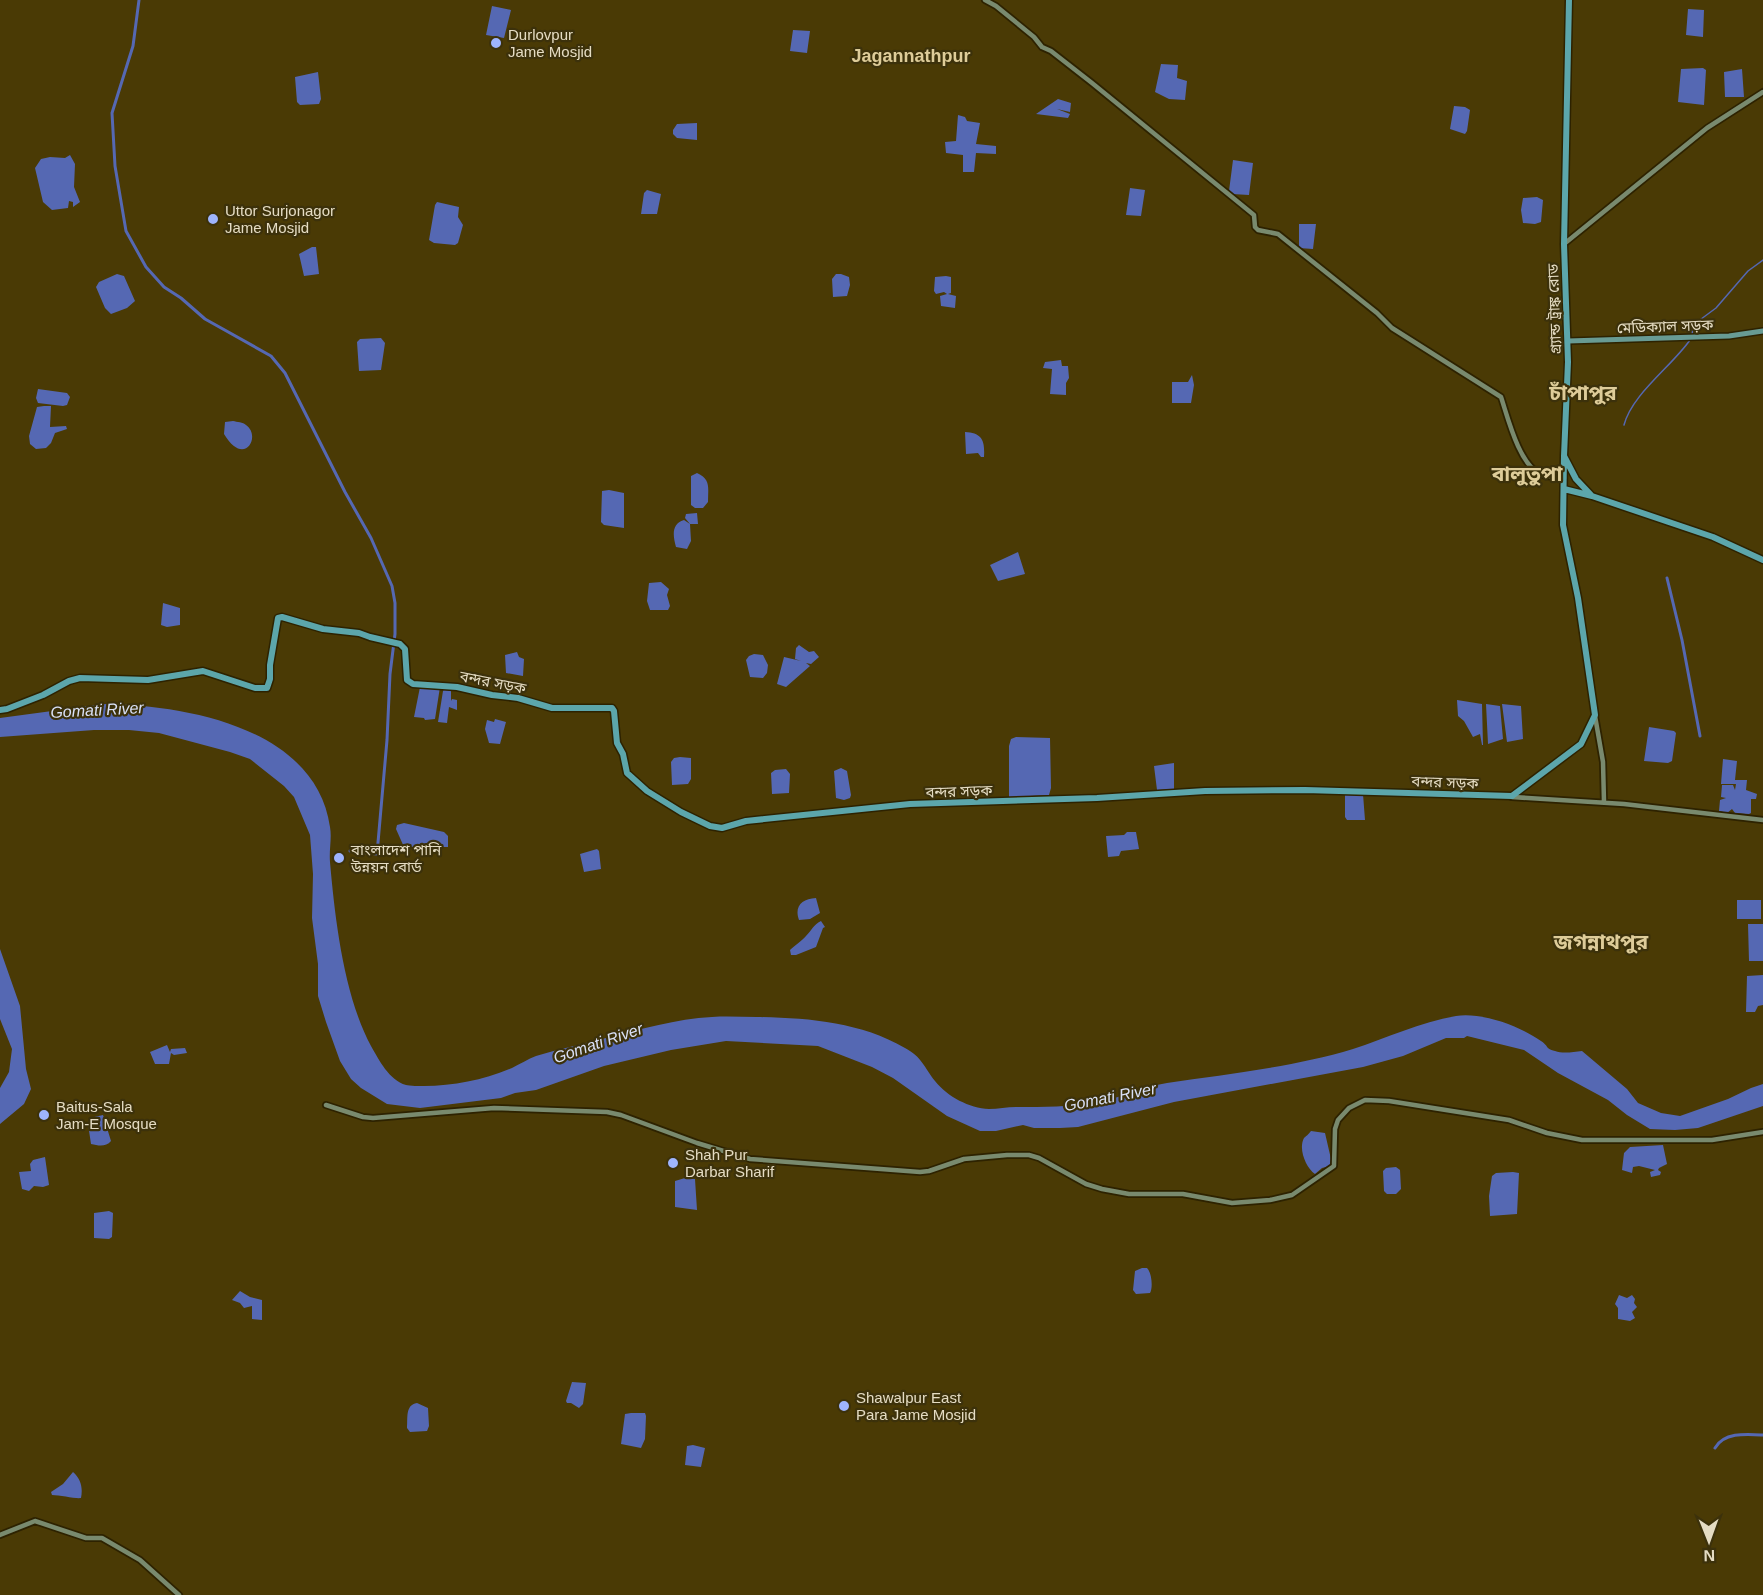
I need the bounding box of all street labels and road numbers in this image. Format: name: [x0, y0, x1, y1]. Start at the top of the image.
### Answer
street label: গ্র্যান্ড ট্রাঙ্ক রোড: [1544, 263, 1564, 354]
street label: মেডিক্যাল সড়ক: [1616, 316, 1714, 336]
street label: বন্দর সড়ক: [458, 667, 528, 697]
street label: বন্দর সড়ক: [1410, 772, 1480, 792]
street label: বন্দর সড়ক: [924, 781, 994, 801]

